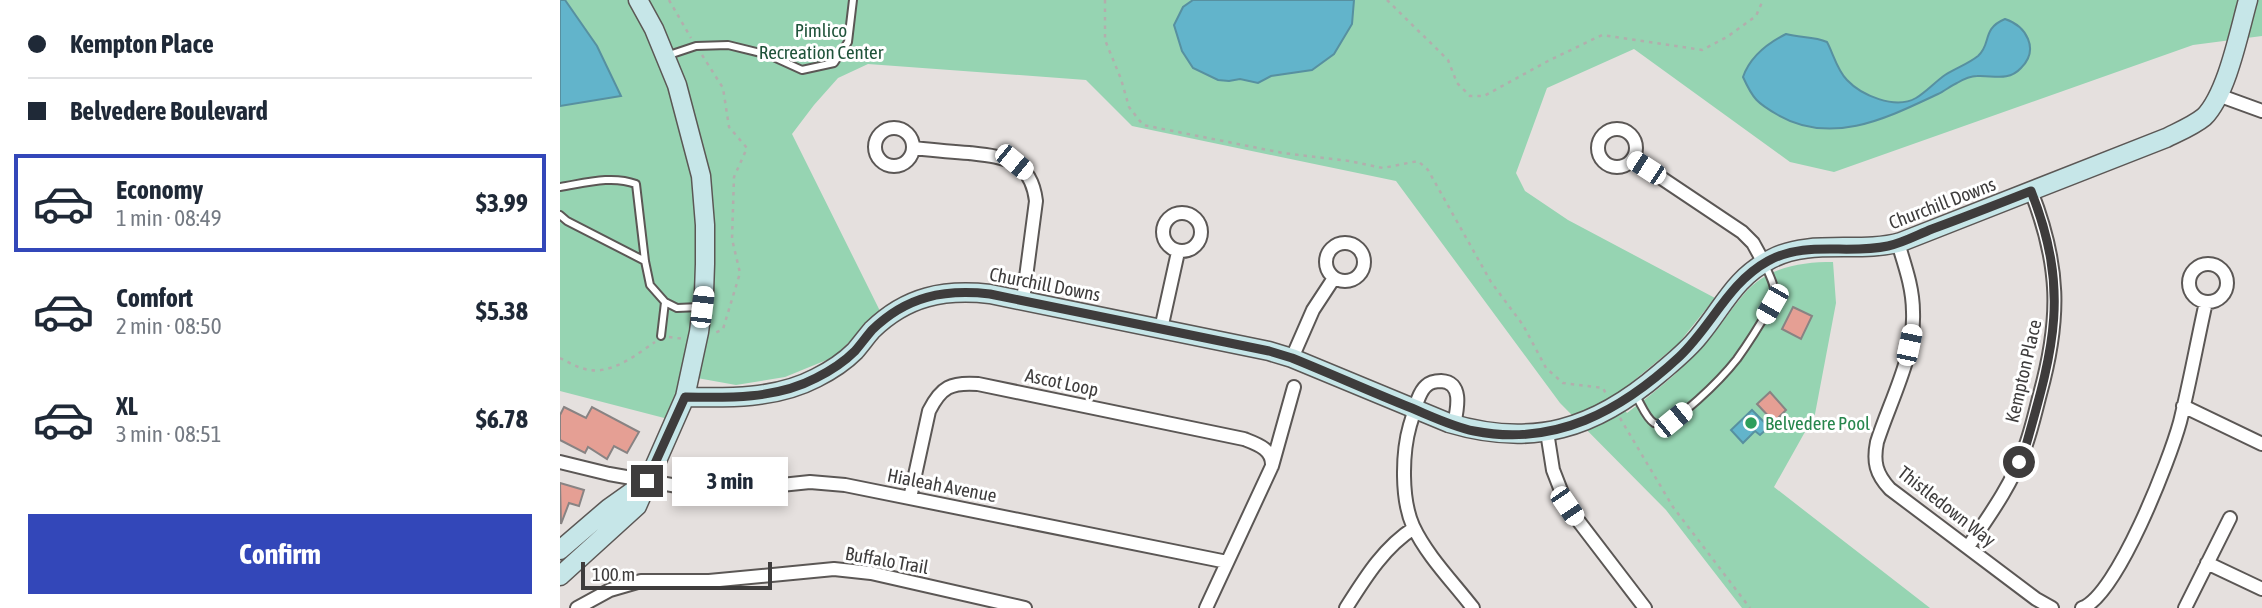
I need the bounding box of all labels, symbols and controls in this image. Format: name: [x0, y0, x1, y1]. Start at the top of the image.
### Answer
park label: Pimlico Recreation Center: [759, 19, 884, 63]
text: Kempton Place: [70, 29, 214, 59]
text: Belvedere Boulevard: [70, 96, 268, 126]
car: [992, 141, 1037, 183]
car: [1623, 148, 1670, 188]
icon: car: [32, 172, 95, 235]
street label: Churchill Downs: [1886, 172, 1999, 233]
text: Economy: [116, 175, 203, 205]
text: $3.99: [476, 188, 528, 218]
text: 1 min · 08:49: [116, 205, 222, 231]
street label: Churchill Downs: [988, 262, 1103, 306]
icon: car: [32, 280, 95, 343]
car: [1753, 281, 1792, 327]
text: Comfort: [116, 283, 193, 313]
car: [690, 285, 715, 329]
text: $5.38: [476, 296, 528, 326]
text: 2 min · 08:50: [116, 313, 222, 339]
street label: Kempton Place: [2000, 317, 2046, 425]
car: [1895, 322, 1924, 368]
street label: Ascot Loop: [1023, 364, 1101, 400]
icon: car: [32, 388, 95, 451]
text: XL: [116, 391, 138, 421]
car: [1651, 399, 1696, 441]
text: $6.78: [476, 404, 528, 434]
place label: Belvedere Pool: [1765, 412, 1870, 434]
marker: Belvedere Pool: [1743, 415, 1759, 431]
text: 3 min · 08:51: [116, 421, 222, 447]
route start: [2003, 446, 2035, 478]
callout: 3 min: [672, 456, 787, 505]
street label: Thistledown Way: [1894, 461, 2000, 551]
street label: Hialeah Avenue: [885, 464, 999, 506]
route end: [631, 465, 663, 497]
text: 3 min: [707, 468, 753, 494]
car: [1547, 483, 1588, 529]
button: Confirm: [28, 514, 532, 594]
street label: Buffalo Trail: [844, 542, 930, 578]
scale bar: [581, 559, 772, 591]
text: 100 m: [592, 563, 635, 585]

